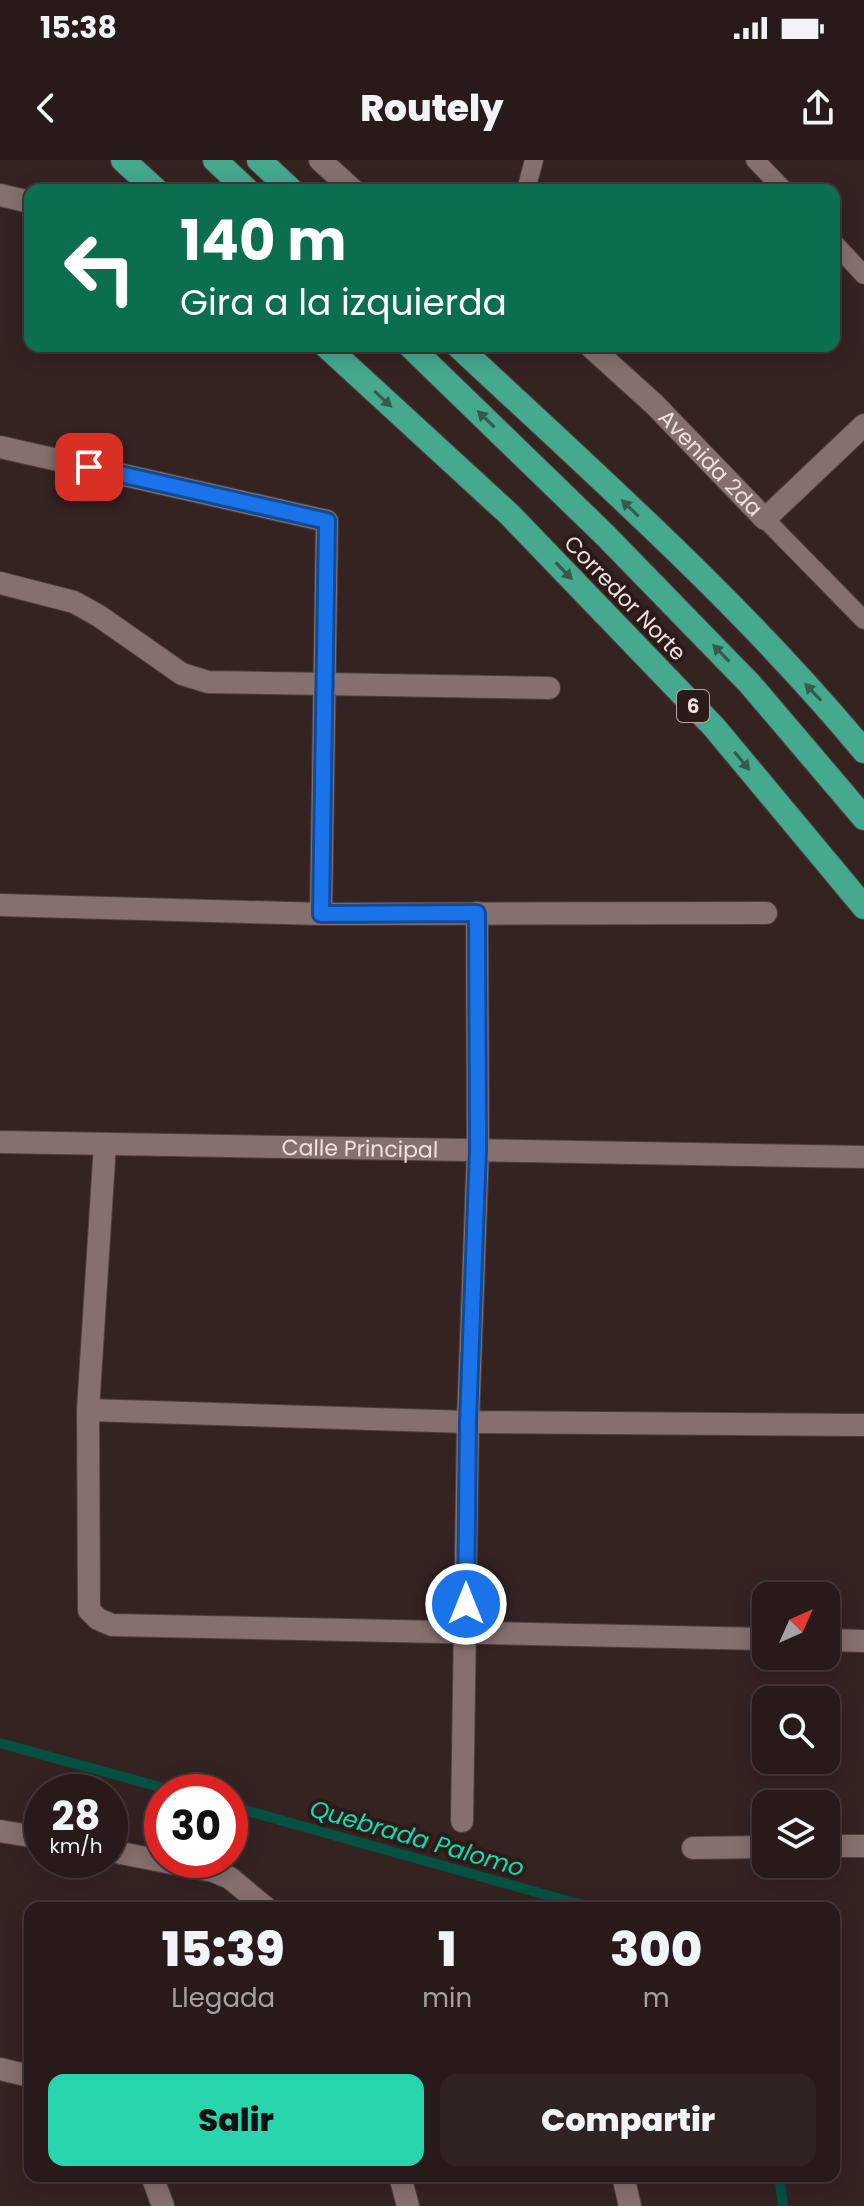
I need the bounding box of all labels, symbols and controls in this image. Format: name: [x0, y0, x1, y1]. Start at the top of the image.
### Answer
text: 15:38: [40, 6, 117, 49]
text: Routely: [360, 83, 504, 134]
icon: back: [24, 86, 68, 130]
icon: share: [796, 86, 840, 130]
text: 140 m: [180, 201, 347, 280]
icon: left: [48, 216, 152, 320]
text: Gira a la izquierda: [180, 277, 507, 328]
one-way arrow: [374, 389, 393, 407]
street label: Avenida 2da: [652, 402, 770, 523]
one-way arrow: [477, 411, 496, 429]
pin: [55, 433, 123, 501]
icon: arrive: [67, 445, 111, 489]
one-way arrow: [621, 499, 640, 517]
street label: Corredor Norte: [557, 528, 693, 668]
one-way arrow: [554, 561, 573, 580]
one-way arrow: [712, 644, 730, 663]
one-way arrow: [804, 683, 822, 702]
road number: 6: [677, 690, 709, 722]
one-way arrow: [733, 751, 750, 771]
street label: Calle Principal: [281, 1131, 439, 1165]
position arrow: [424, 1562, 508, 1646]
north arrow: [752, 1582, 840, 1670]
map controls: [752, 1582, 840, 1878]
button: search: [752, 1686, 840, 1774]
speed limit sign: 30: [144, 1774, 248, 1878]
text: 28: [52, 1788, 100, 1844]
button: layers: [752, 1790, 840, 1878]
water label: Quebrada Palomo: [306, 1792, 528, 1884]
text: km/h: [49, 1832, 103, 1860]
text: 15:39: [162, 1916, 285, 1983]
text: 1: [438, 1916, 457, 1983]
text: 300: [610, 1916, 702, 1983]
text: Llegada: [171, 1980, 275, 2016]
text: min: [422, 1980, 472, 2016]
text: m: [643, 1980, 669, 2016]
button: Salir: [48, 2074, 424, 2166]
button: Compartir: [440, 2074, 816, 2166]

